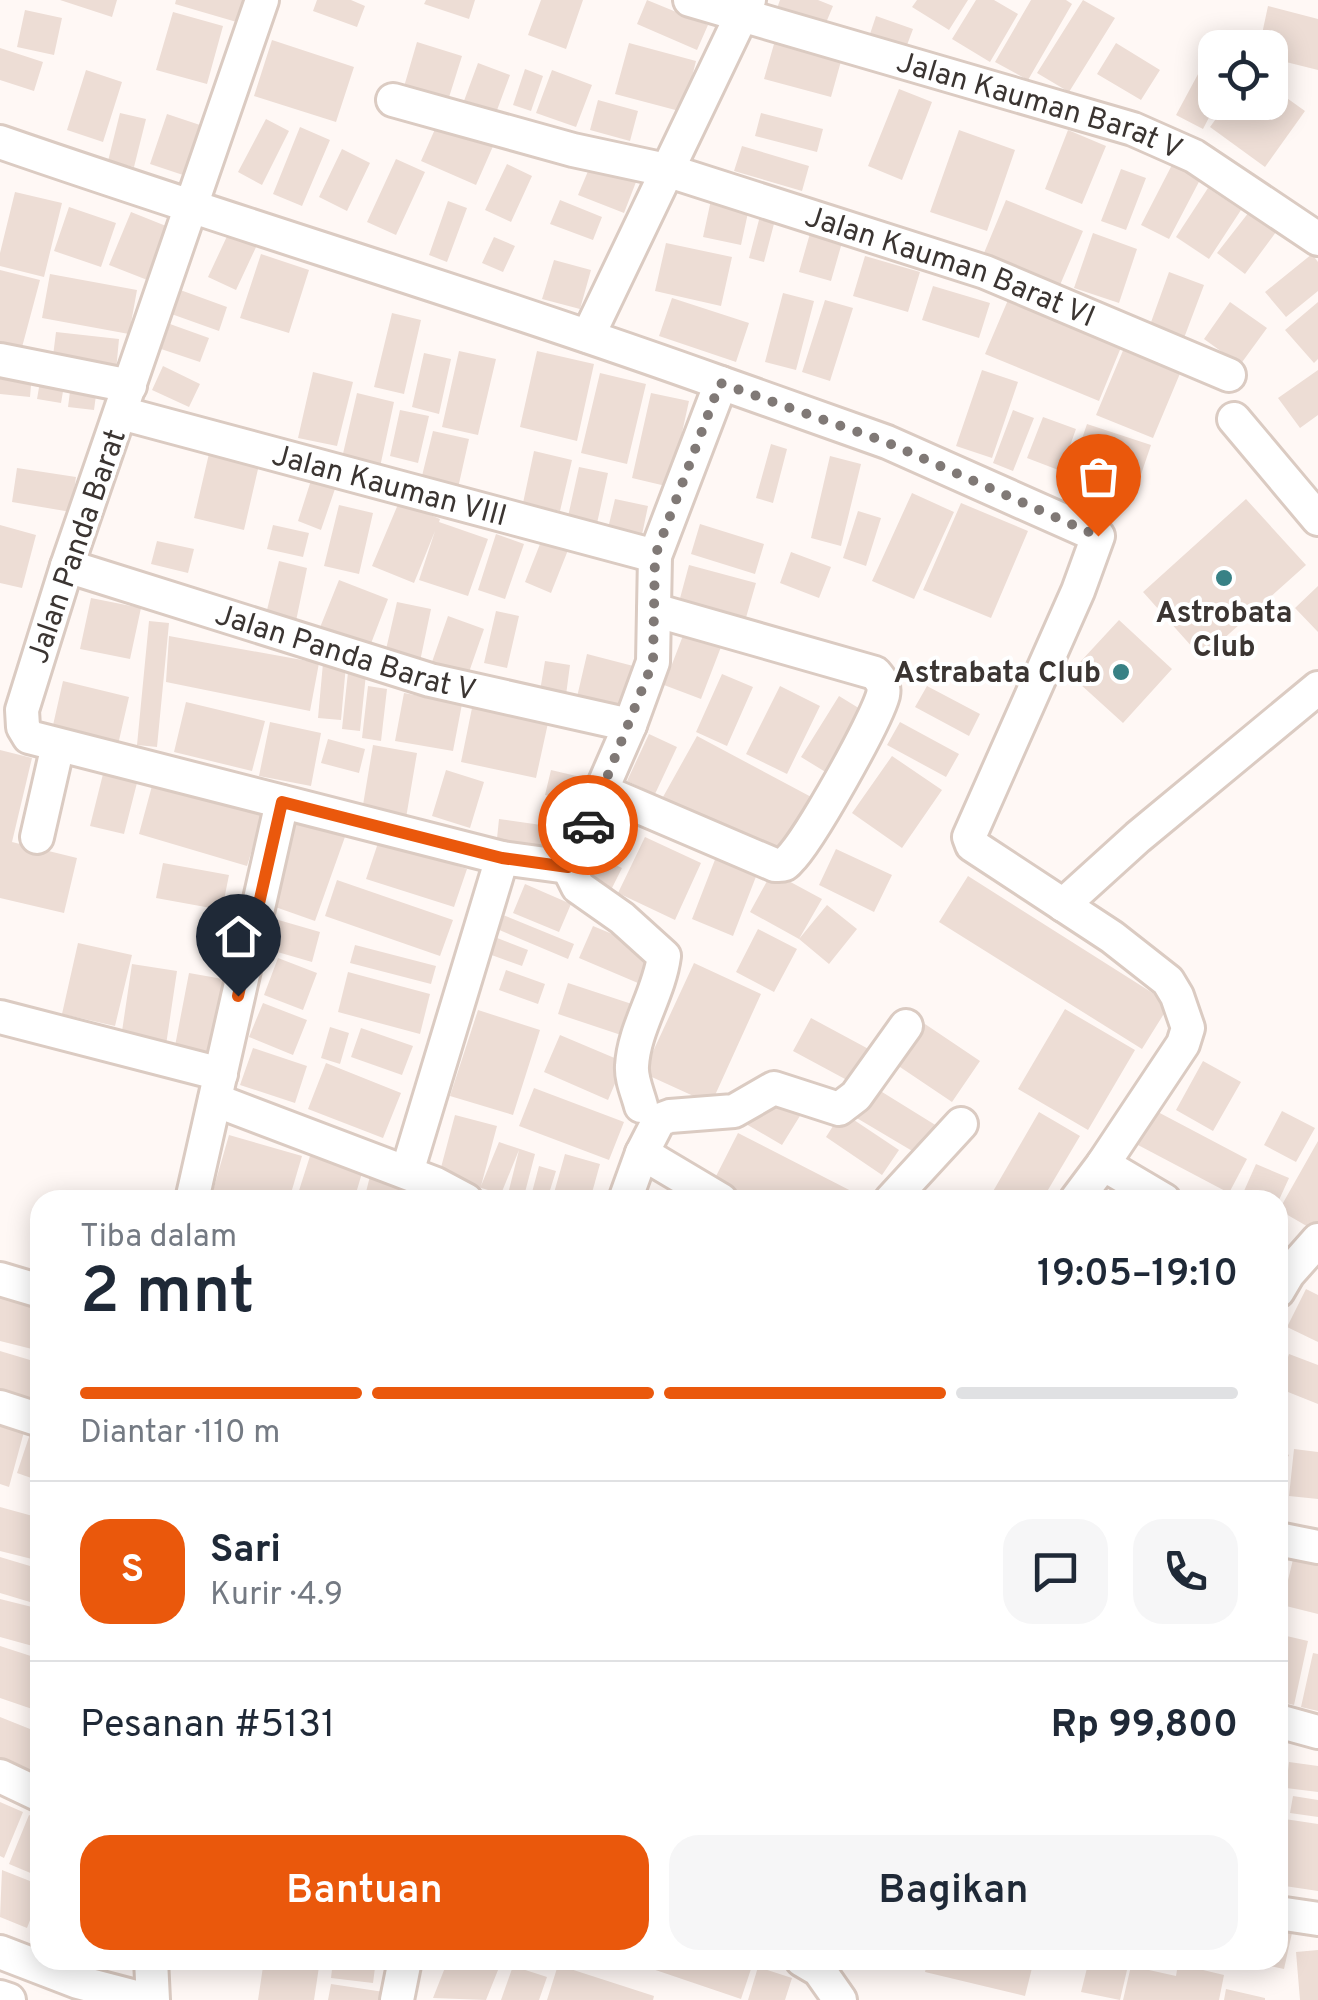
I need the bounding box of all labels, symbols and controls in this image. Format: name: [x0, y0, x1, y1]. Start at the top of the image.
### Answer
map controls: [1198, 30, 1288, 120]
button: locate: [1198, 30, 1288, 120]
street label: Jalan Kauman Barat V: [892, 45, 1187, 169]
street label: Jalan Kauman Barat VI: [800, 200, 1100, 337]
street label: Jalan Panda Barat: [21, 425, 136, 669]
pin: [1056, 434, 1141, 537]
street label: Jalan Kauman VIII: [267, 438, 510, 536]
icon: bag: [1071, 449, 1126, 504]
marker: Astrobata Club: [1213, 567, 1235, 589]
place label: Astrobata Club: [1156, 596, 1292, 667]
street label: Jalan Panda Barat V: [210, 598, 479, 711]
place label: Astrabata Club: [893, 656, 1101, 693]
marker: Astrabata Club: [1110, 661, 1132, 683]
courier: [538, 775, 638, 875]
icon: car: [561, 798, 616, 853]
pin: [196, 894, 281, 997]
icon: home: [211, 909, 266, 964]
text: Tiba dalam: [80, 1218, 237, 1258]
text: 19:05–19:10: [1037, 1251, 1238, 1300]
text: 2 mnt: [80, 1254, 255, 1336]
text: Diantar · 110 m: [80, 1414, 280, 1454]
button: chat: [1003, 1519, 1108, 1624]
button: phone: [1133, 1519, 1238, 1624]
text: Sari: [210, 1527, 281, 1576]
text: S: [121, 1547, 144, 1596]
text: Kurir · 4.9: [210, 1576, 343, 1616]
text: Pesanan #5131: [80, 1702, 335, 1751]
text: Rp 99,800: [1051, 1702, 1238, 1751]
button: Bantuan: [80, 1835, 649, 1950]
button: Bagikan: [669, 1835, 1238, 1950]

